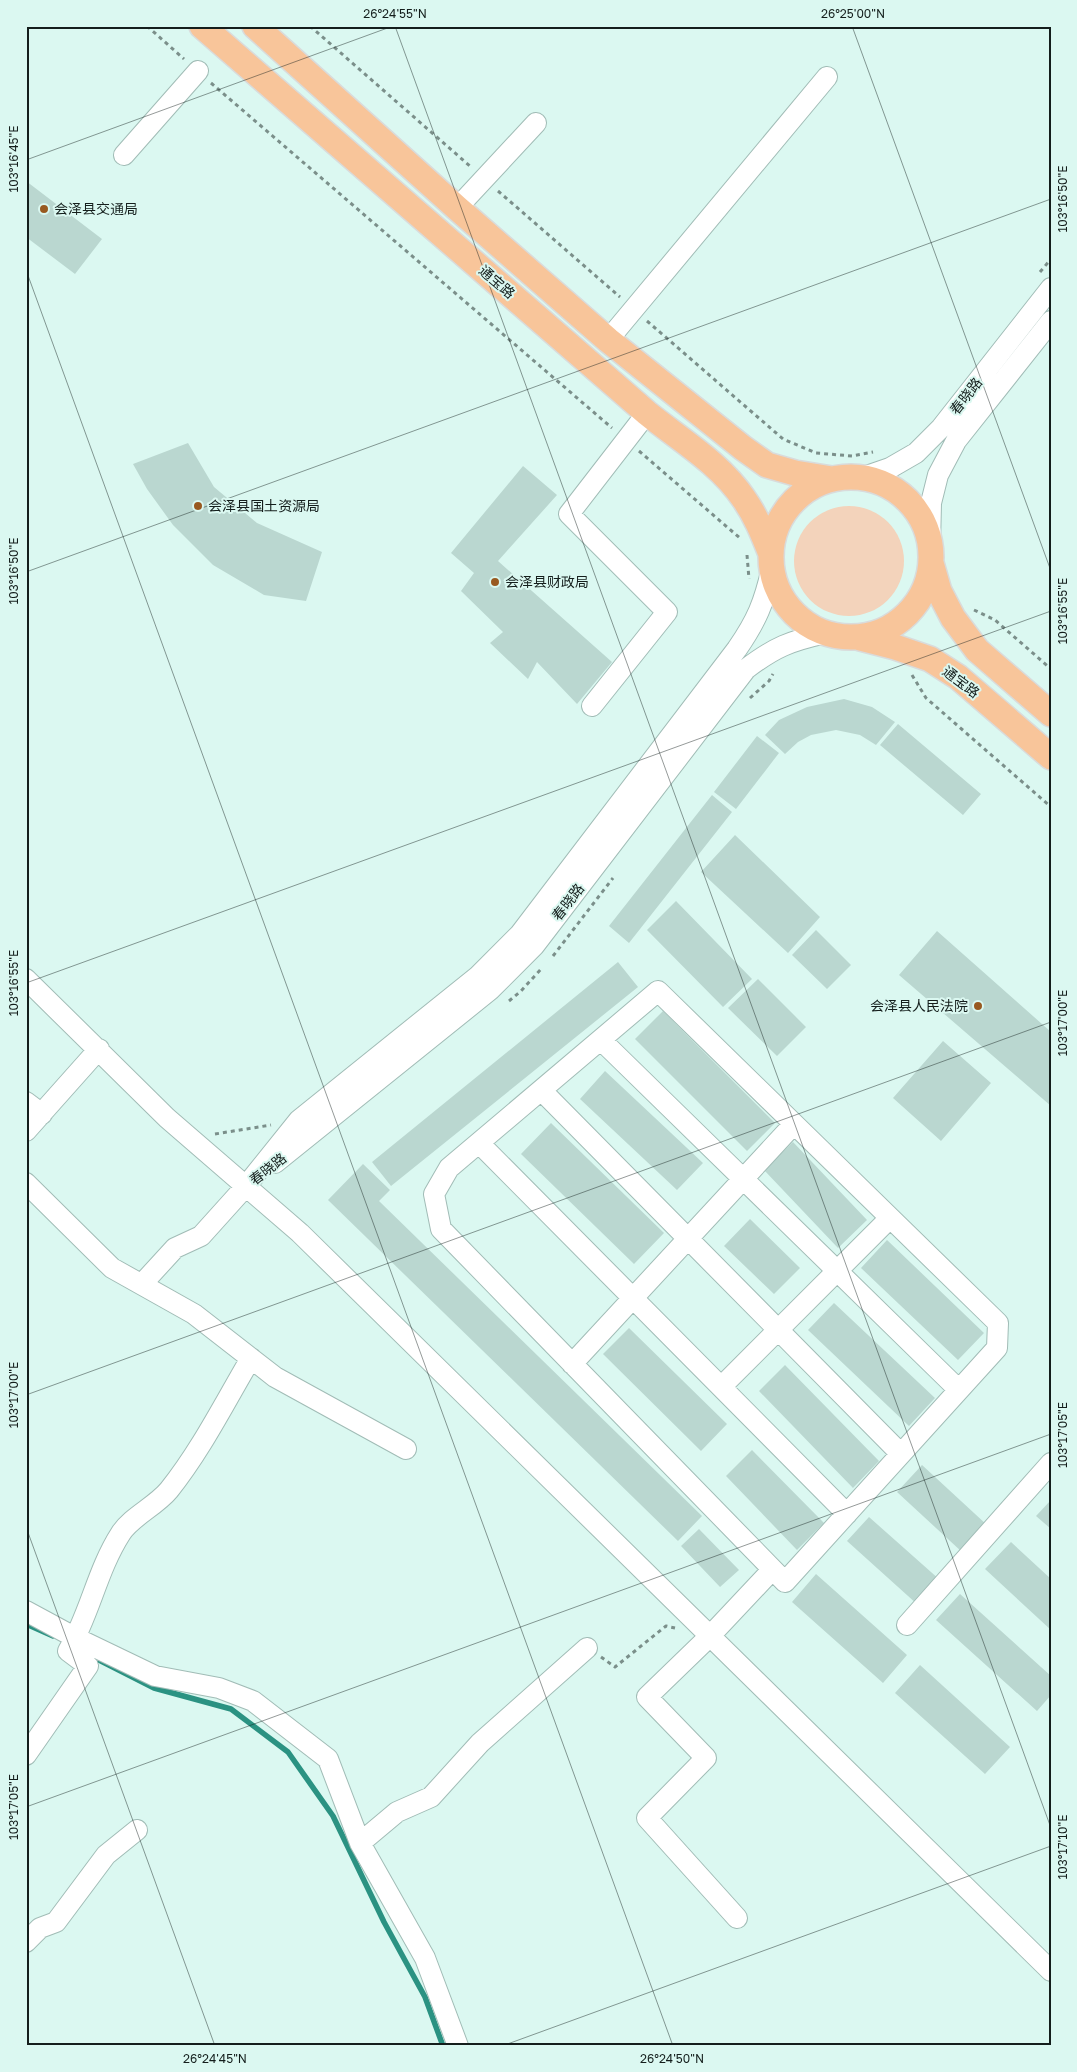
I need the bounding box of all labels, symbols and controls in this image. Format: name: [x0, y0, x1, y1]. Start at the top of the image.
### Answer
text: 26°24'55"N: [363, 6, 427, 21]
text: 26°25'00"N: [821, 6, 885, 21]
text: 103°16'45"E: [6, 126, 21, 192]
text: 103°16'50"E: [1055, 165, 1070, 233]
place label: 会泽县交通局: [54, 200, 138, 217]
marker: 会泽县交通局: [38, 203, 50, 215]
street label: 通宝路: [476, 261, 519, 302]
street label: 春晓路: [946, 374, 985, 417]
place label: 会泽县国土资源局: [208, 497, 320, 514]
marker: 会泽县国土资源局: [192, 500, 204, 512]
text: 103°16'50"E: [6, 537, 21, 605]
place label: 会泽县财政局: [505, 573, 589, 590]
marker: 会泽县财政局: [489, 576, 501, 588]
text: 103°16'55"E: [1055, 578, 1070, 644]
street label: 通宝路: [939, 662, 983, 701]
street label: 春晓路: [548, 880, 587, 923]
text: 103°16'55"E: [6, 950, 21, 1016]
text: 103°17'00"E: [1055, 990, 1070, 1056]
place label: 会泽县人民法院: [870, 997, 968, 1014]
marker: 会泽县人民法院: [972, 1000, 984, 1012]
street label: 春晓路: [246, 1149, 289, 1188]
text: 103°17'00"E: [6, 1362, 21, 1428]
text: 103°17'05"E: [1055, 1402, 1070, 1468]
text: 103°17'05"E: [6, 1774, 21, 1840]
text: 103°17'10"E: [1055, 1814, 1070, 1880]
text: 26°24'45"N: [183, 2051, 247, 2066]
text: 26°24'50"N: [640, 2051, 704, 2066]

